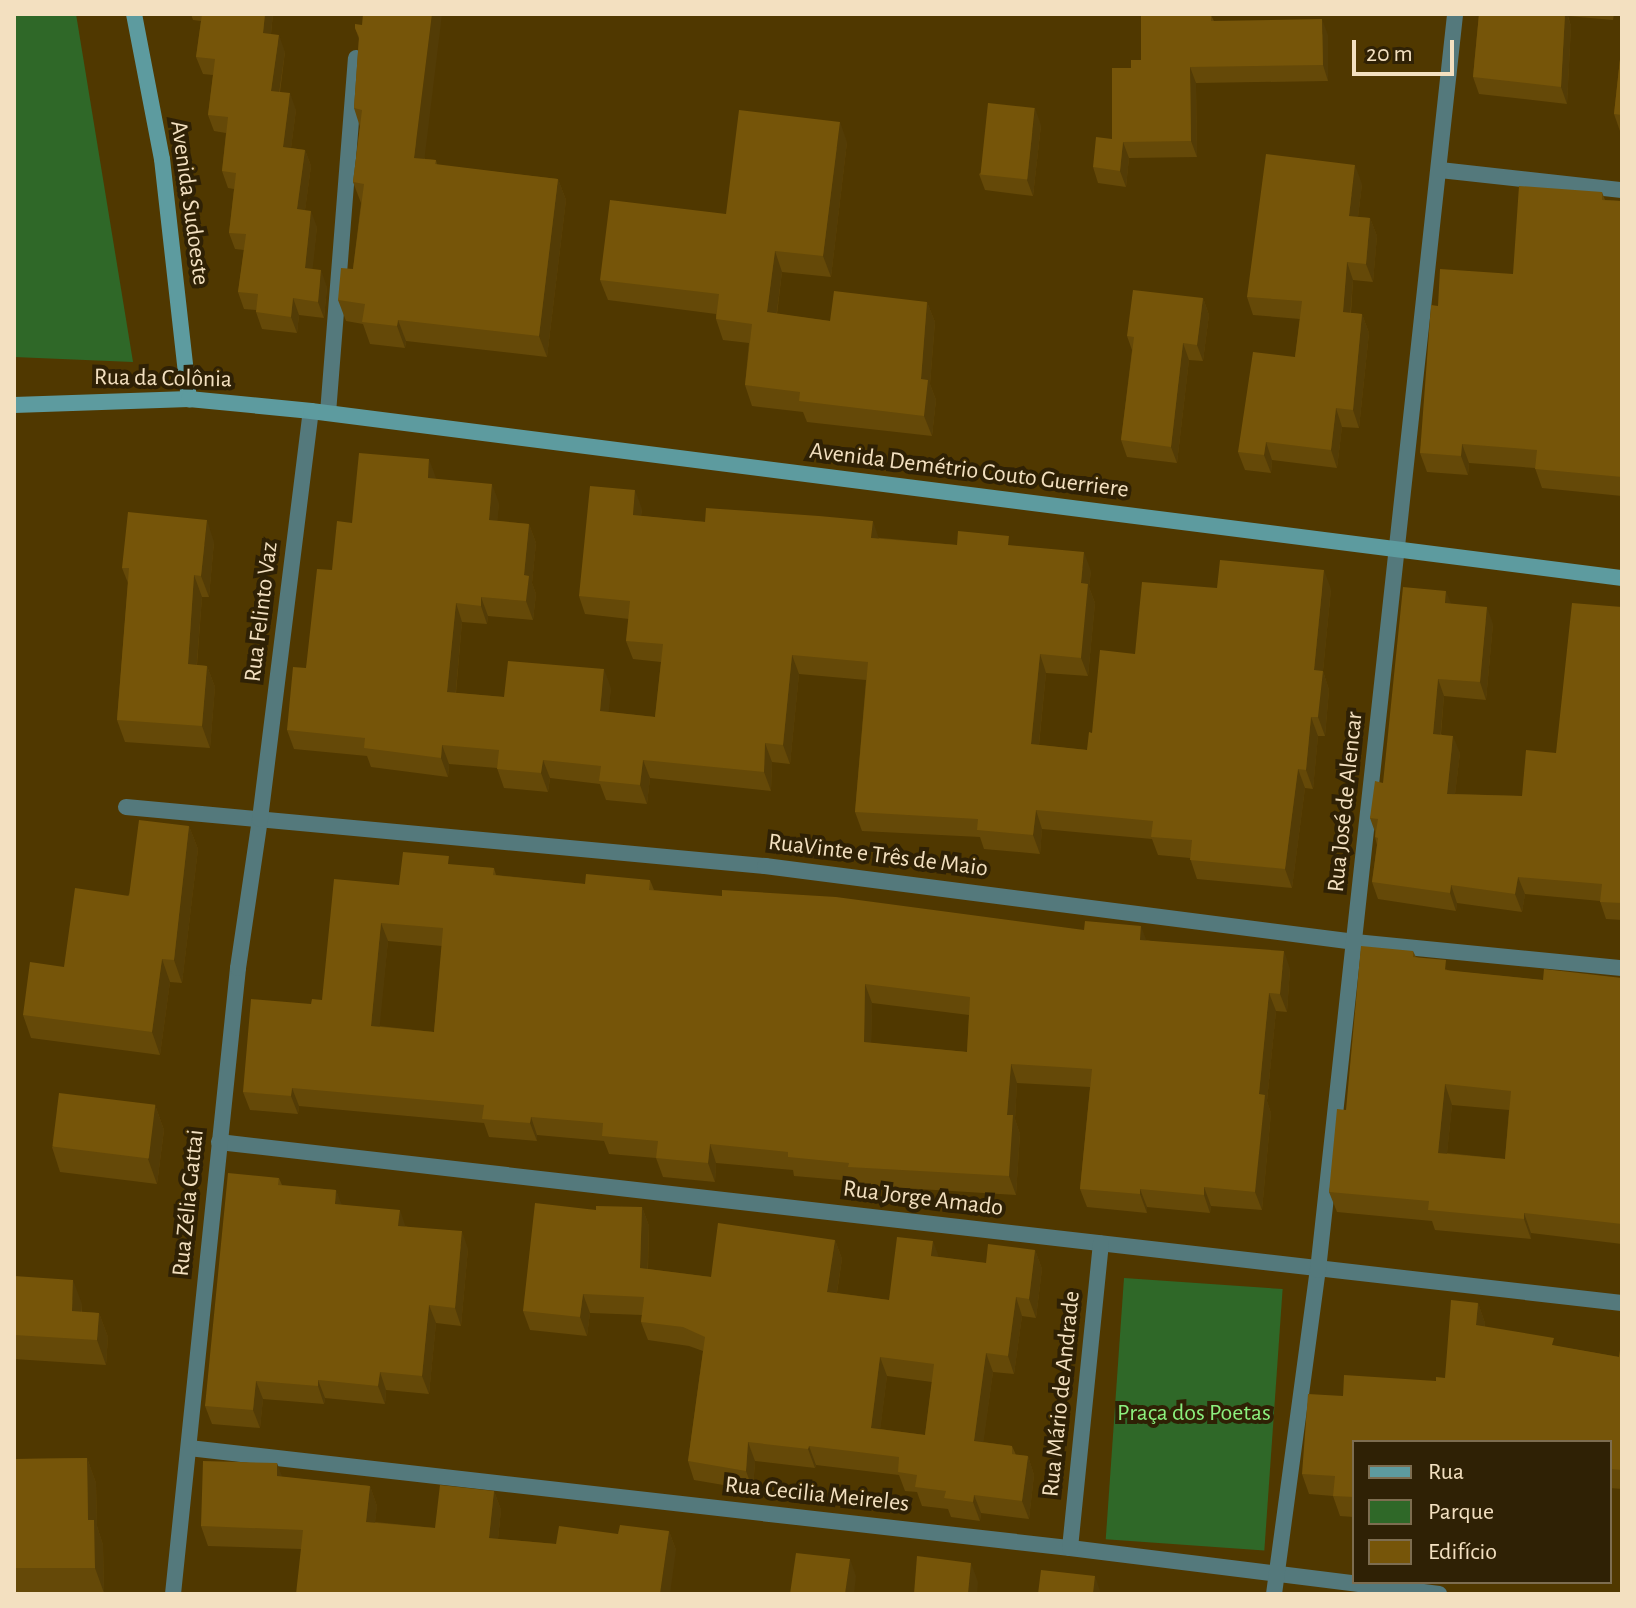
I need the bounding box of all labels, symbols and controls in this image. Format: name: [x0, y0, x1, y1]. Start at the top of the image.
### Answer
scale bar: [1356, 24, 1458, 74]
text: 20 m: [1366, 42, 1413, 66]
street label: Avenida Sudoeste: [163, 119, 215, 287]
street label: Rua da Colônia: [94, 363, 232, 395]
street label: Avenida Demétrio Couto Guerriere: [808, 437, 1130, 505]
street label: Rua Felinto Vaz: [239, 540, 285, 684]
street label: Rua José de Alencar: [1322, 710, 1370, 894]
street label: RuaVinte e Três de Maio: [767, 828, 989, 884]
street label: Rua Zélia Gattai: [167, 1128, 211, 1278]
street label: Rua Jorge Amado: [841, 1175, 1005, 1223]
street label: Rua Mário de Andrade: [1037, 1290, 1087, 1498]
park label: Praça dos Poetas: [1117, 1400, 1271, 1428]
legend: [1352, 1440, 1612, 1584]
text: Rua: [1428, 1460, 1464, 1484]
street label: Rua Cecilia Meireles: [723, 1471, 911, 1519]
text: Parque: [1428, 1500, 1494, 1524]
text: Edifício: [1428, 1540, 1497, 1564]

